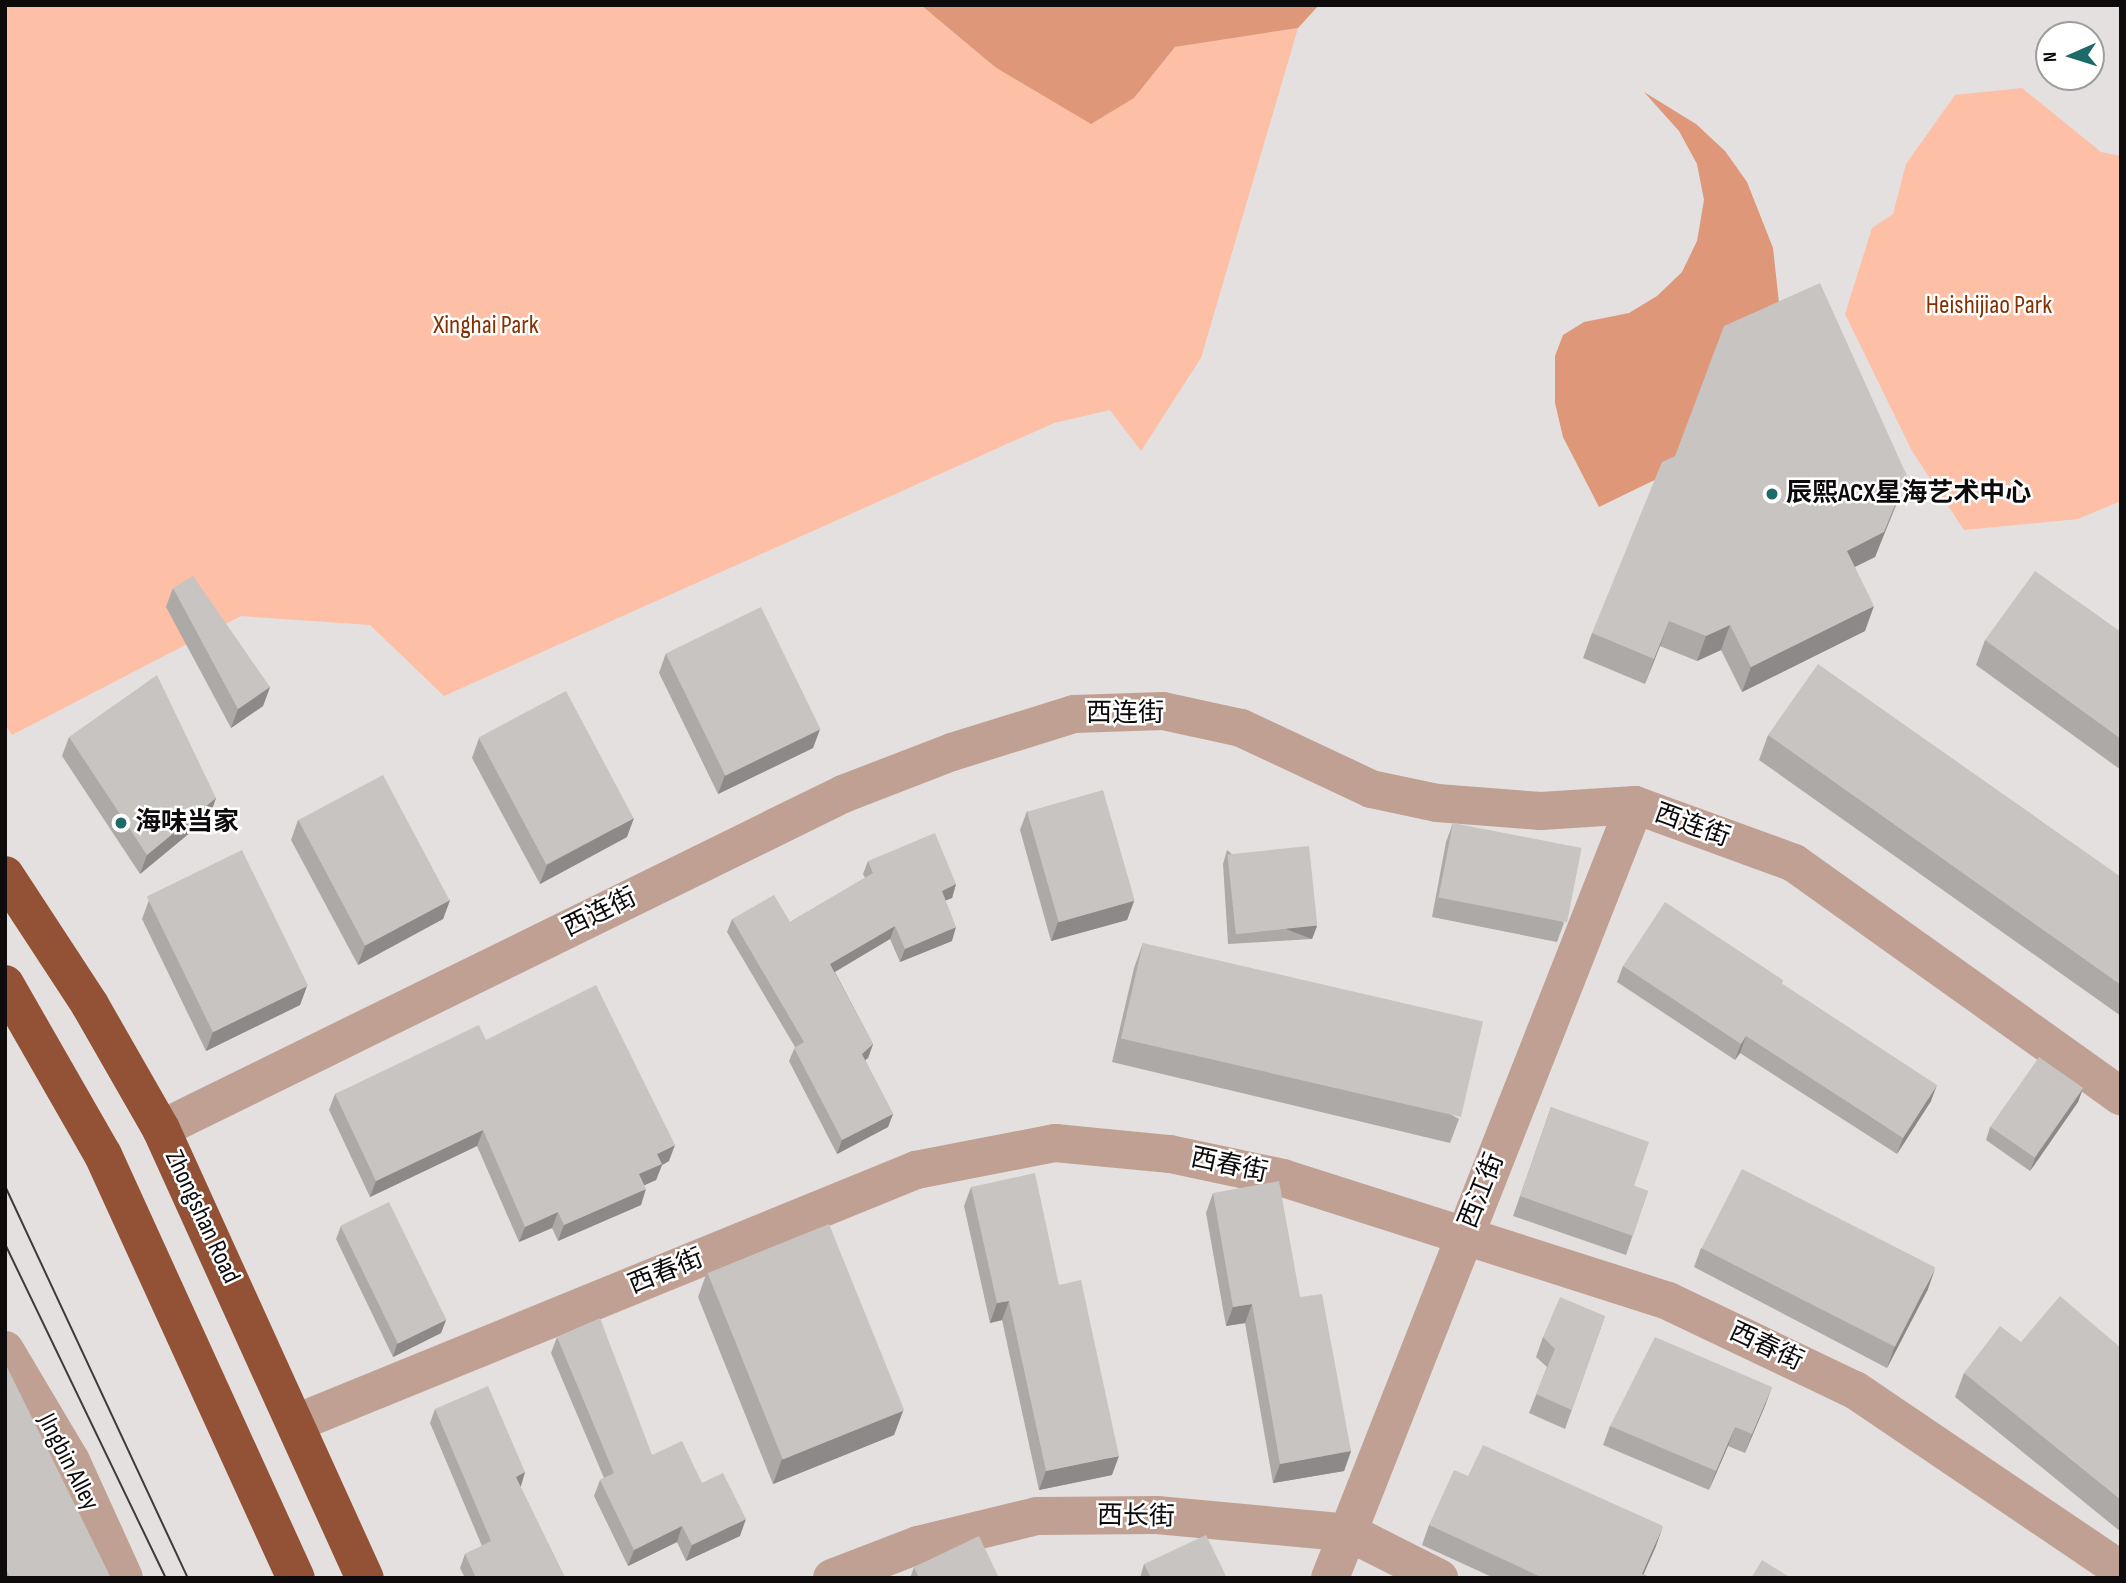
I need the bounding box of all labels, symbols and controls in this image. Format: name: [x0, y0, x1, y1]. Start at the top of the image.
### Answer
north arrow: [2035, 21, 2105, 91]
text: N: [2039, 51, 2062, 63]
park label: Heishijiao Park: [1926, 290, 2052, 322]
park label: Xinghai Park: [433, 310, 539, 342]
place label: 辰熙ACX星海艺术中心: [1786, 478, 2031, 510]
marker: 辰熙ACX星海艺术中心: [1764, 486, 1780, 502]
street label: 西连街: [1086, 698, 1164, 730]
street label: 西连街: [1650, 798, 1734, 854]
place label: 海味当家: [135, 807, 239, 839]
marker: 海味当家: [113, 815, 129, 831]
street label: 西连街: [558, 882, 642, 944]
street label: 西春街: [1188, 1143, 1270, 1189]
street label: Zhongshan Road: [158, 1146, 246, 1288]
street label: 西江街: [1453, 1149, 1511, 1233]
street label: 西春街: [624, 1243, 708, 1301]
street label: 西春街: [1724, 1316, 1808, 1378]
street label: JIngbin Alley: [30, 1408, 106, 1516]
street label: 西长街: [1097, 1501, 1175, 1533]

